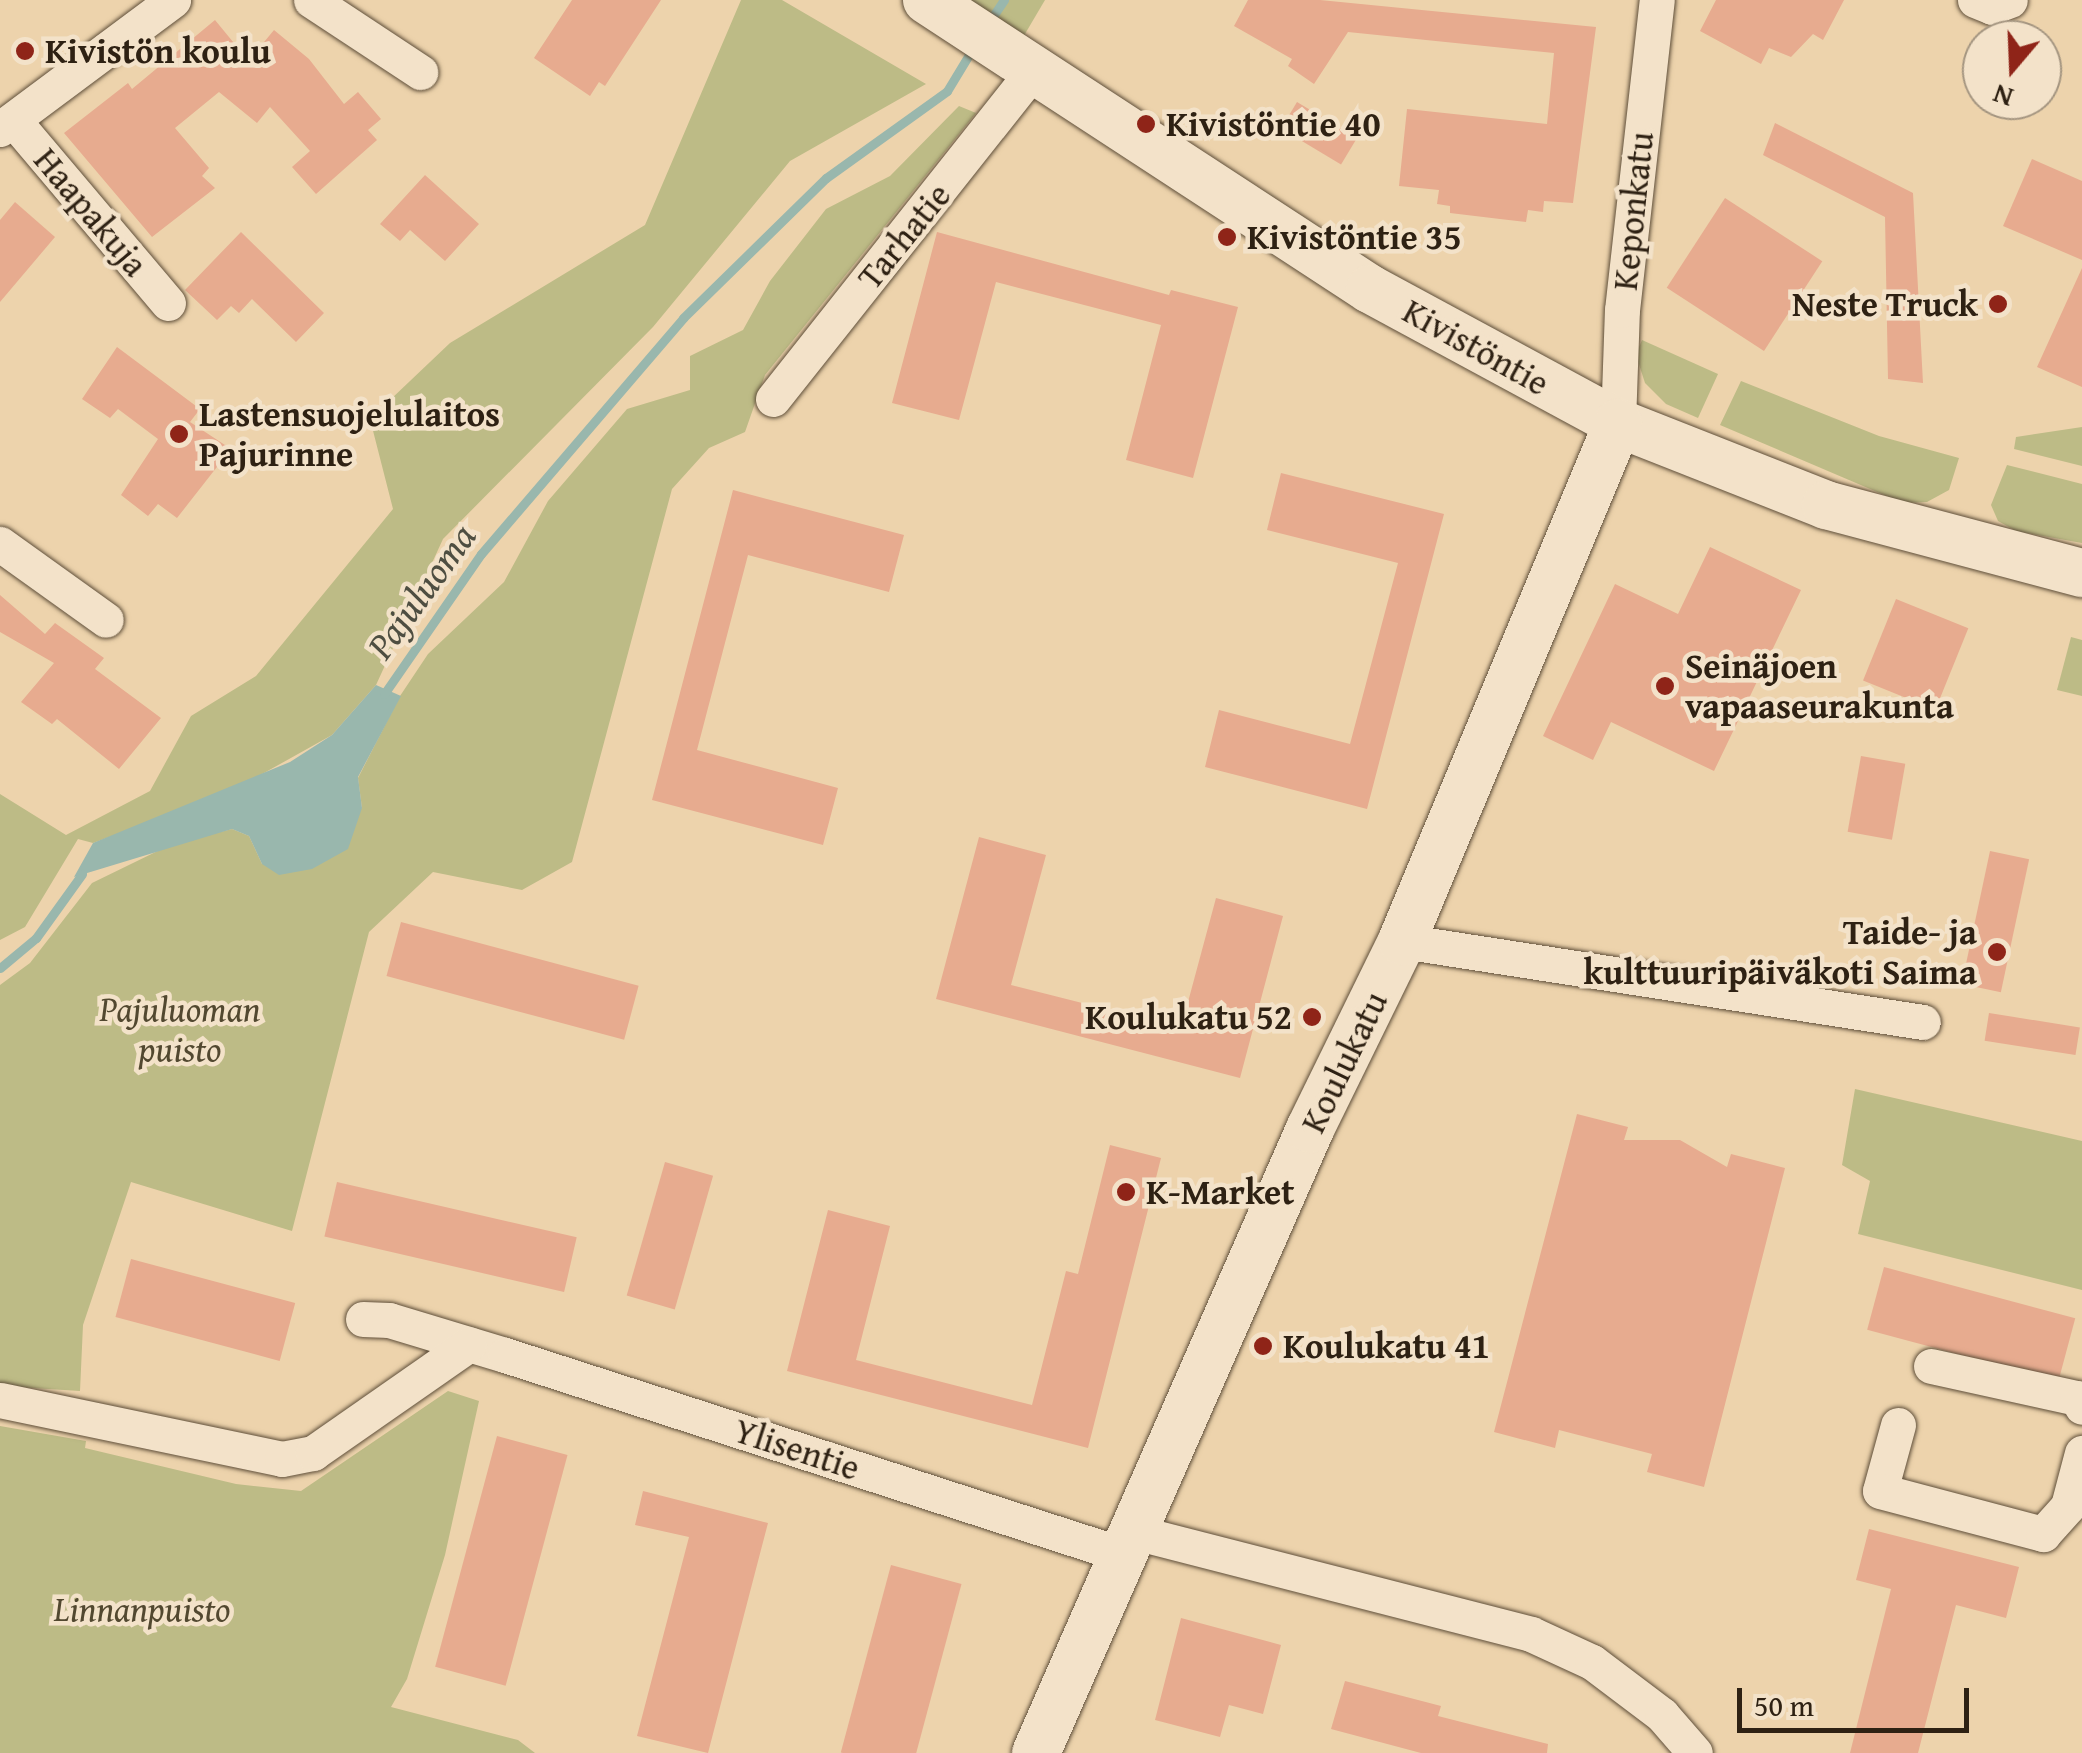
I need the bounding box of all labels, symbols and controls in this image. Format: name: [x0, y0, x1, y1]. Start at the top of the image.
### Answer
north arrow: [1962, 20, 2062, 120]
place label: Kivistön koulu: [45, 30, 271, 72]
marker: Kivistön koulu: [14, 40, 36, 62]
text: N: [1987, 75, 2018, 119]
place label: Kivistöntie 40: [1166, 103, 1381, 145]
marker: Kivistöntie 40: [1135, 113, 1157, 135]
street label: Keponkatu: [1604, 130, 1662, 292]
street label: Haapakuja: [25, 139, 157, 285]
street label: Tarhatie: [849, 175, 959, 297]
place label: Kivistöntie 35: [1247, 216, 1462, 258]
marker: Kivistöntie 35: [1216, 226, 1238, 248]
place label: Neste Truck: [1792, 283, 1978, 325]
street label: Kivistöntie: [1396, 290, 1556, 404]
marker: Neste Truck: [1987, 293, 2009, 315]
place label: Lastensuojelulaitos Pajurinne: [199, 393, 500, 475]
marker: Lastensuojelulaitos Pajurinne: [168, 423, 190, 445]
water label: Pajuluoma: [357, 515, 485, 667]
place label: Seinäjoen vapaaseurakunta: [1685, 645, 1954, 727]
marker: Seinäjoen vapaaseurakunta: [1654, 675, 1676, 697]
place label: Taide- ja kulttuuripäiväkoti Saima: [1583, 911, 1977, 993]
marker: Taide- ja kulttuuripäiväkoti Saima: [1986, 941, 2008, 963]
street label: Koulukatu: [1292, 985, 1396, 1139]
park label: Pajuluoman puisto: [99, 988, 261, 1070]
place label: Koulukatu 52: [1085, 996, 1292, 1038]
marker: Koulukatu 52: [1301, 1006, 1323, 1028]
place label: K-Market: [1146, 1171, 1295, 1213]
marker: K-Market: [1115, 1181, 1137, 1203]
place label: Koulukatu 41: [1283, 1325, 1490, 1367]
marker: Koulukatu 41: [1252, 1335, 1274, 1357]
street label: Ylisentie: [729, 1409, 865, 1489]
park label: Linnanpuisto: [54, 1588, 230, 1630]
scale bar: [1742, 1668, 1974, 1730]
text: 50 m: [1754, 1683, 1814, 1727]

